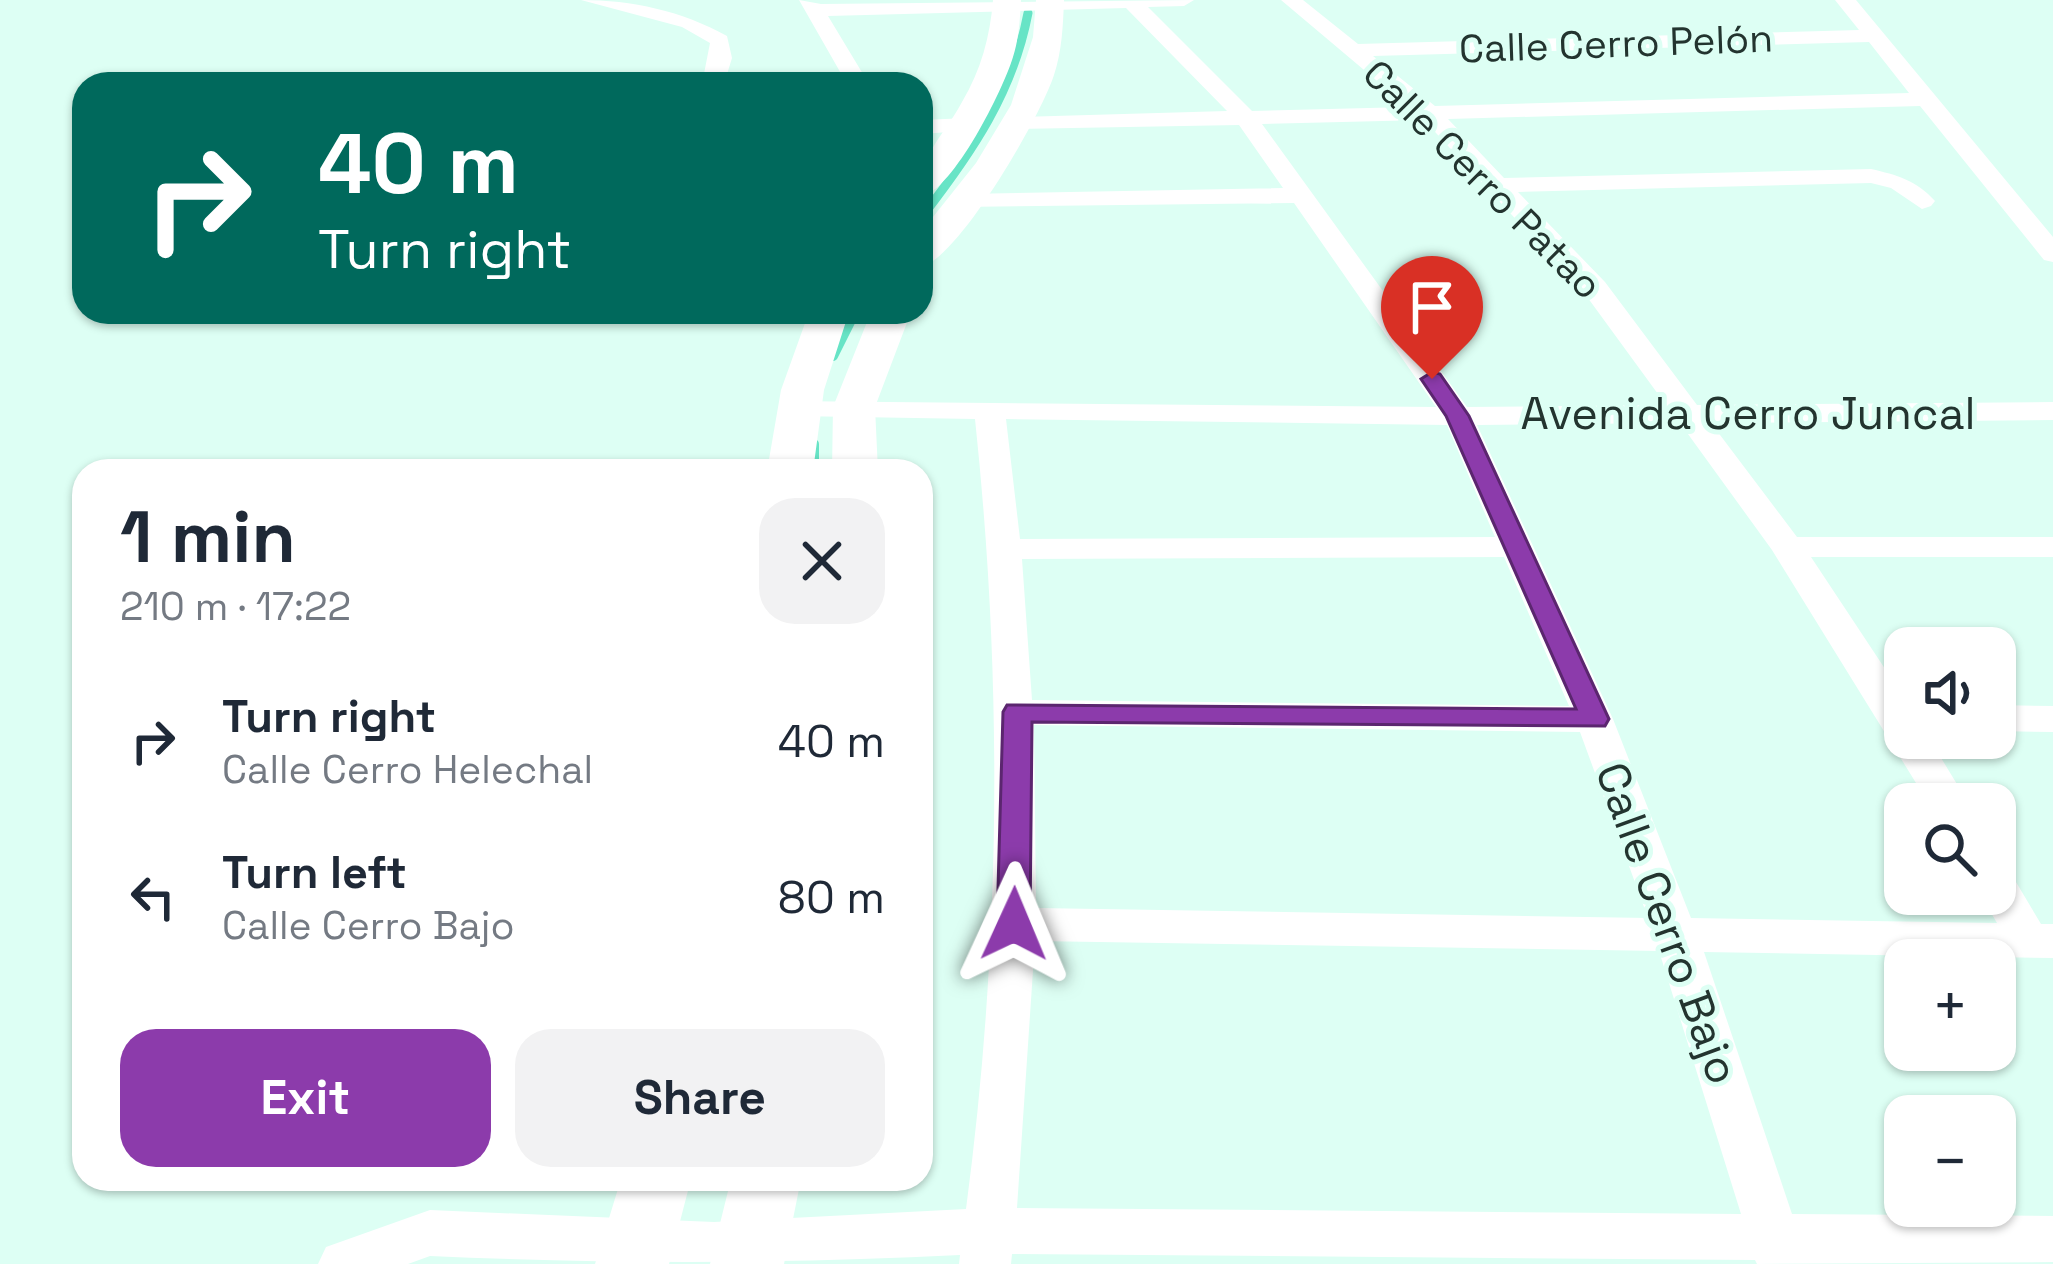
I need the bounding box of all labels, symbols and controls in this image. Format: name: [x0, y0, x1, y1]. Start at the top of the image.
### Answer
street label: Calle Cerro Pelón: [1458, 14, 1774, 73]
street label: Calle Cerro Patao: [1353, 49, 1613, 309]
text: 40 m: [318, 110, 519, 218]
icon: right: [120, 120, 276, 276]
text: Turn right: [318, 215, 571, 284]
pin: [1381, 256, 1483, 379]
icon: arrive: [1399, 274, 1465, 340]
street label: Avenida Cerro Juncal: [1520, 385, 1976, 442]
text: 1 min: [120, 491, 296, 583]
button: close: [759, 498, 885, 624]
text: 210 m · 17:22: [120, 582, 351, 631]
map controls: [1884, 627, 2016, 1227]
button: sound: [1884, 627, 2016, 759]
text: Turn right: [222, 688, 436, 745]
icon: right: [120, 708, 186, 774]
text: 40 m: [778, 713, 885, 770]
text: Calle Cerro Helechal: [222, 745, 593, 794]
street label: Calle Cerro Bajo: [1583, 755, 1752, 1092]
button: search: [1884, 783, 2016, 915]
text: Turn left: [222, 844, 407, 901]
position arrow: [951, 861, 1077, 987]
icon: left: [120, 864, 186, 930]
text: 80 m: [778, 869, 885, 926]
text: Calle Cerro Bajo: [222, 901, 515, 950]
button: +: [1884, 939, 2016, 1071]
button: Exit: [120, 1029, 491, 1167]
button: Share: [515, 1029, 885, 1167]
button: −: [1884, 1095, 2016, 1227]

